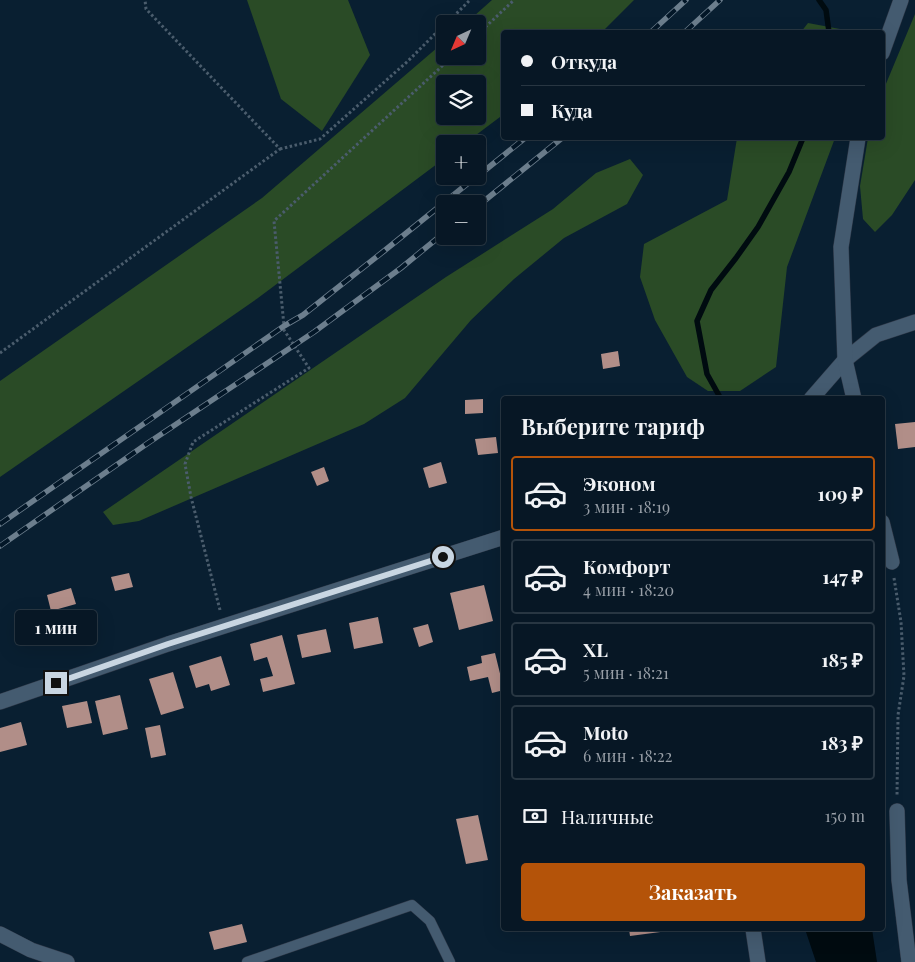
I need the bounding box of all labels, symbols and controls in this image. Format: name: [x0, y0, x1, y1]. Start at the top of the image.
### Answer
north arrow: [436, 15, 486, 65]
map controls: [436, 15, 486, 245]
text: Откуда: [551, 48, 617, 74]
button: layers: [436, 75, 486, 125]
text: Куда: [551, 97, 593, 123]
button: +: [436, 135, 486, 185]
button: −: [436, 195, 486, 245]
text: Выберите тариф: [521, 411, 705, 441]
text: Эконом: [583, 470, 656, 496]
icon: car: [523, 471, 568, 516]
text: 109 ₽: [817, 480, 863, 506]
text: 3 мин · 18:19: [583, 496, 670, 517]
route start: [432, 546, 454, 568]
text: Комфорт: [583, 553, 671, 579]
icon: car: [523, 554, 568, 599]
text: 147 ₽: [822, 563, 863, 589]
text: 4 мин · 18:20: [583, 579, 674, 600]
callout: 1 мин: [15, 610, 97, 646]
text: 1 мин: [35, 617, 77, 638]
text: XL: [583, 636, 608, 662]
icon: car: [523, 637, 568, 682]
text: 185 ₽: [821, 646, 863, 672]
text: 5 мин · 18:21: [583, 662, 669, 683]
route end: [45, 672, 67, 694]
text: Moto: [583, 719, 628, 745]
icon: car: [523, 720, 568, 765]
text: 183 ₽: [821, 729, 863, 755]
text: 6 мин · 18:22: [583, 745, 672, 766]
icon: cash: [521, 802, 549, 830]
text: Наличные: [561, 803, 654, 829]
text: 150 m: [825, 805, 865, 826]
button: Заказать: [521, 863, 865, 921]

